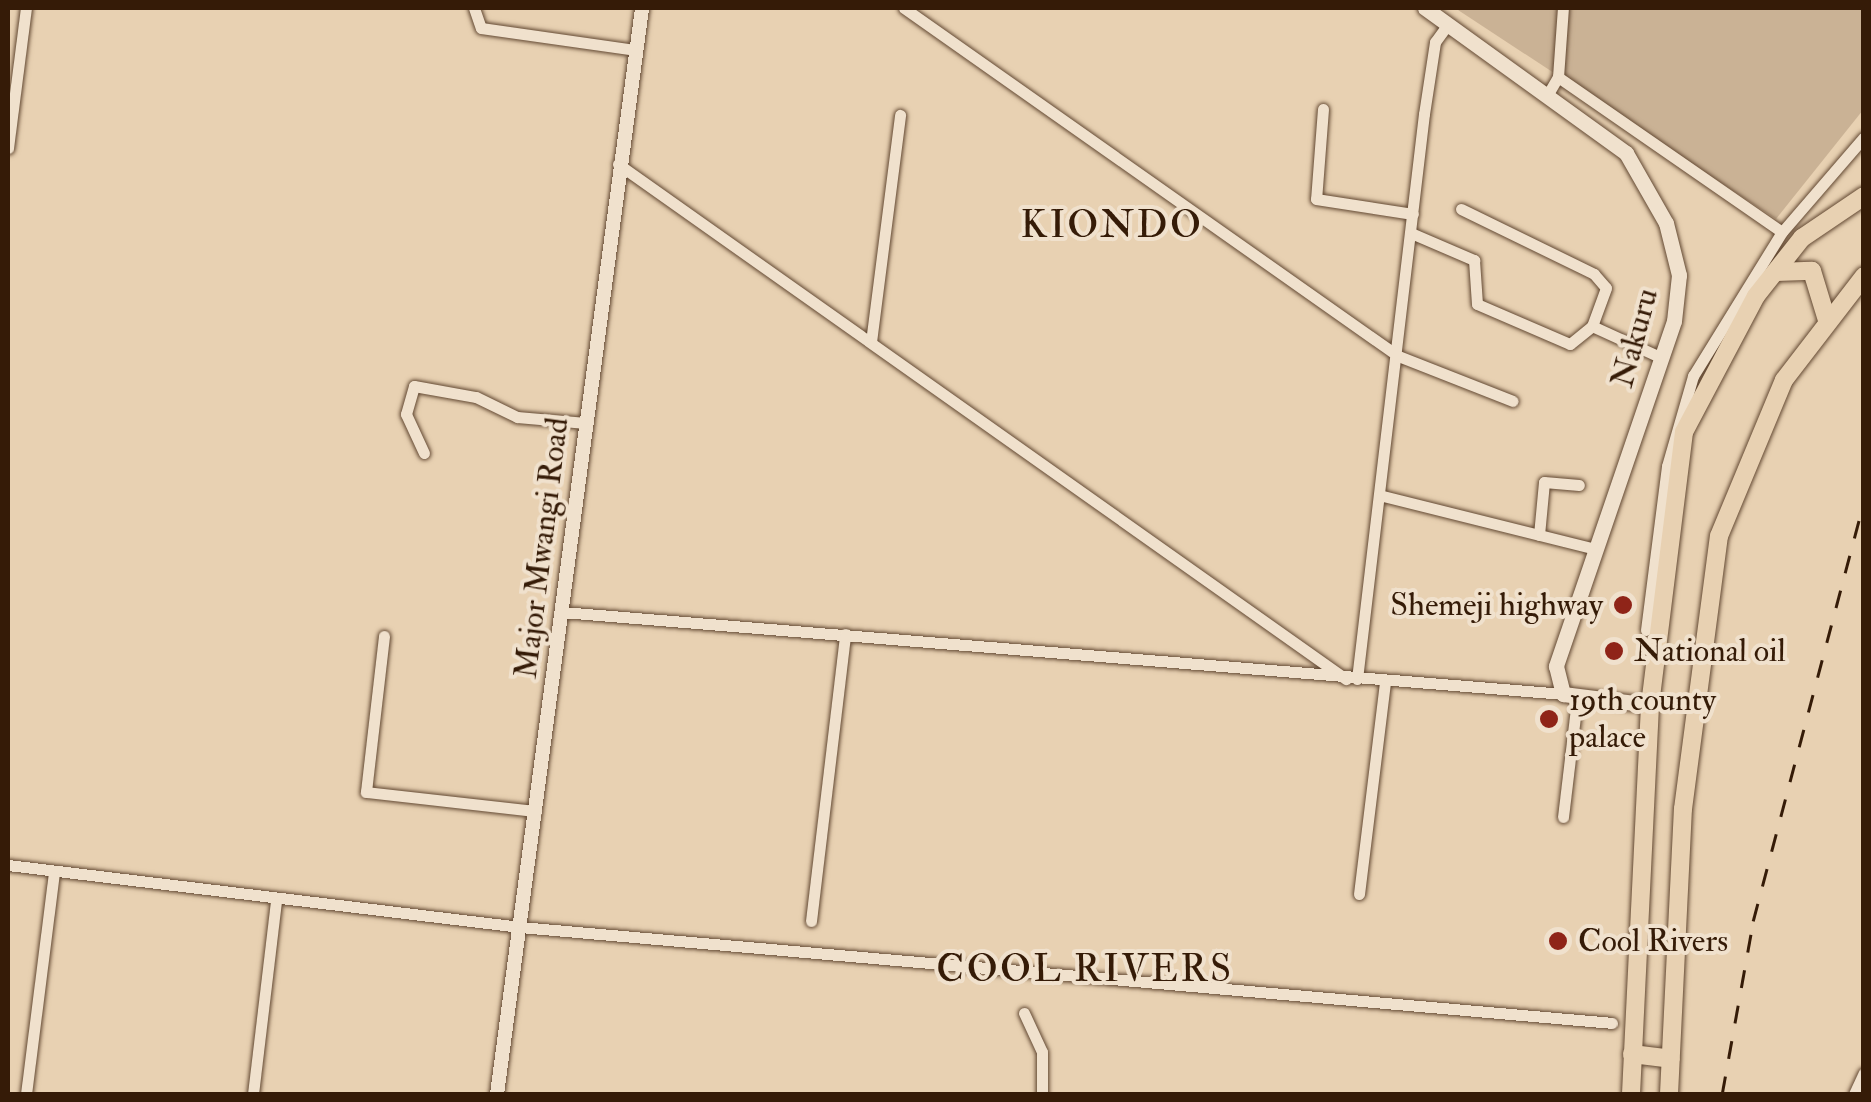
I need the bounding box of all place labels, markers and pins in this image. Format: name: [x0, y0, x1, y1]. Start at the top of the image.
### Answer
place label: Shemeji highway: [1390, 586, 1603, 624]
marker: Shemeji highway: [1612, 594, 1634, 616]
place label: National oil: [1634, 632, 1786, 670]
marker: National oil: [1603, 640, 1625, 662]
place label: 19th county palace: [1569, 682, 1716, 757]
marker: 19th county palace: [1538, 708, 1560, 730]
place label: Cool Rivers: [1578, 922, 1728, 960]
marker: Cool Rivers: [1547, 930, 1569, 952]

